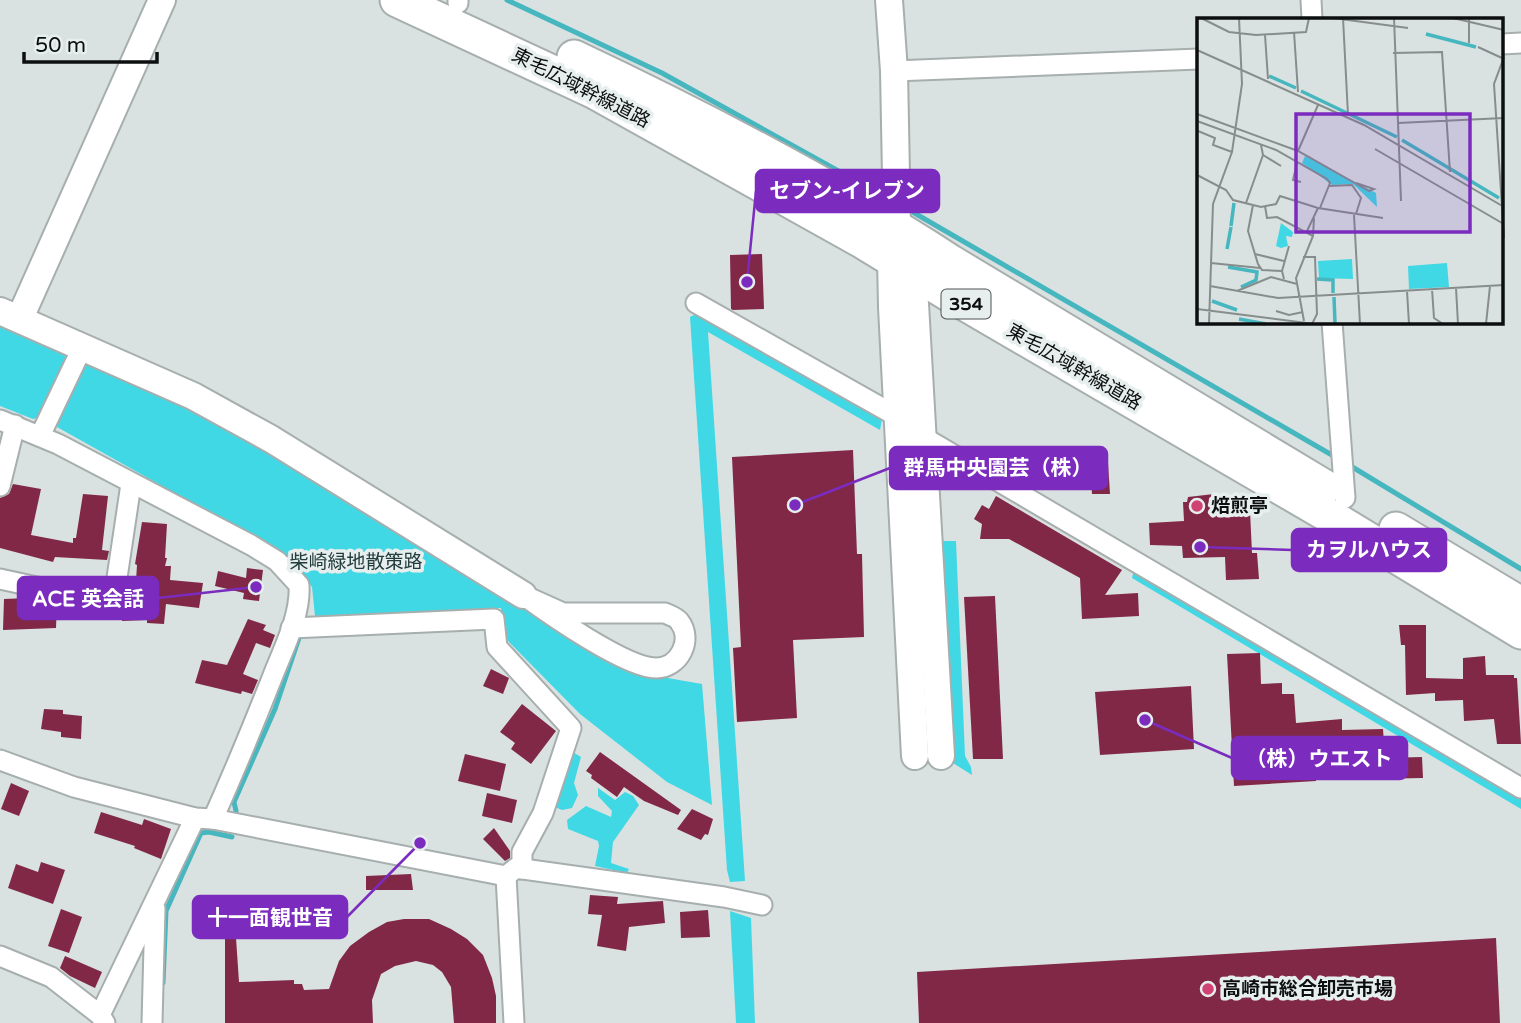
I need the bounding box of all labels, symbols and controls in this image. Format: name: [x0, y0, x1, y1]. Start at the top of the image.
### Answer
inset map: [1197, 18, 1504, 324]
scale bar: [24, 21, 158, 65]
text: 50 m: [35, 33, 86, 58]
street label: 東毛広域幹線道路: [508, 44, 654, 132]
callout: セブン-イレブン: [756, 170, 939, 212]
text: セブン-イレブン: [769, 179, 925, 204]
road number: 354: [942, 290, 990, 318]
street label: 東毛広域幹線道路: [1003, 319, 1145, 415]
callout: 群馬中央園芸（株）: [890, 447, 1107, 489]
text: 群馬中央園芸（株）: [904, 456, 1093, 481]
place label: 焙煎亭: [1211, 495, 1268, 517]
marker: 焙煎亭: [1189, 498, 1205, 514]
callout: カヲルハウス: [1292, 529, 1446, 571]
text: カヲルハウス: [1306, 538, 1432, 563]
park label: 柴崎緑地散策路: [289, 551, 423, 573]
callout: ACE 英会話: [18, 577, 158, 619]
text: ACE 英会話: [32, 587, 144, 612]
callout: （株）ウエスト: [1232, 737, 1407, 779]
text: （株）ウエスト: [1246, 747, 1393, 772]
callout: 十一面観世音: [193, 896, 347, 938]
text: 十一面観世音: [207, 906, 333, 931]
place label: 高崎市総合卸売市場: [1222, 978, 1393, 1000]
marker: 高崎市総合卸売市場: [1200, 981, 1216, 997]

